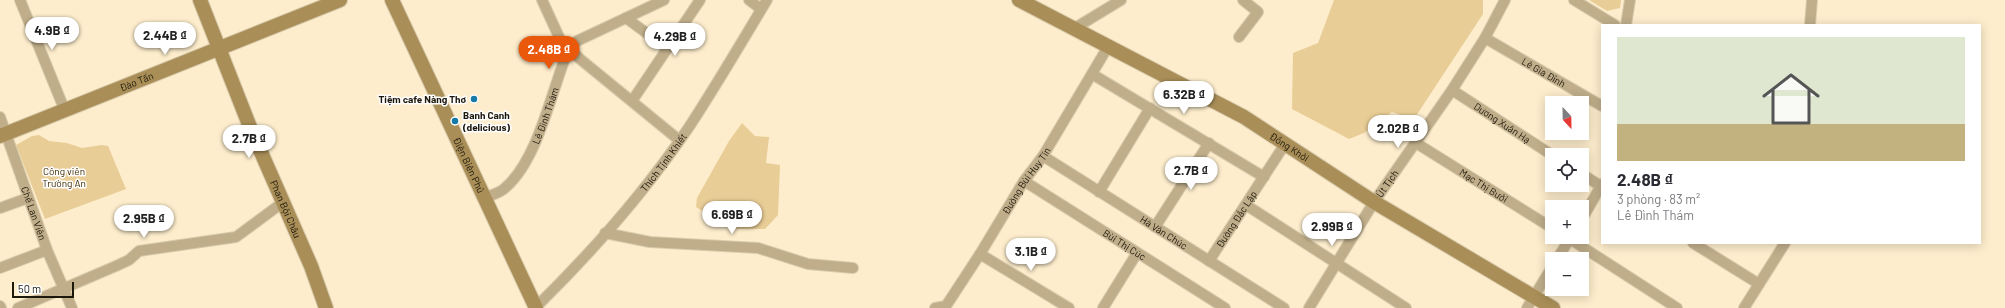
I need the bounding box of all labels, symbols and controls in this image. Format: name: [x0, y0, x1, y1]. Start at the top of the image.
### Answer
pin: 4.9B ₫: [19, 17, 85, 51]
text: 4.9B ₫: [34, 22, 70, 38]
pin: 2.44B ₫: [128, 22, 202, 56]
pin: 4.29B ₫: [638, 23, 712, 57]
text: 2.44B ₫: [143, 27, 187, 43]
text: 4.29B ₫: [654, 28, 696, 44]
pin: 2.48B ₫: [512, 36, 586, 70]
text: 2.48B ₫: [527, 41, 571, 57]
street label: Lê Gia Đỉnh: [1520, 55, 1568, 90]
icon: home: [1755, 63, 1827, 135]
street label: Đào Tấn: [118, 69, 155, 94]
pin: 6.32B ₫: [1147, 81, 1221, 115]
street label: Lê Đình Thám: [529, 86, 561, 146]
text: 6.32B ₫: [1163, 86, 1205, 102]
place label: Tiệm cafe Nàng Thơ: [379, 93, 467, 106]
marker: Tiệm cafe Nàng Thơ: [469, 94, 479, 104]
north arrow: [1545, 96, 1589, 140]
map controls: [1545, 96, 1589, 296]
street label: Dương Xuân Hạ: [1472, 100, 1533, 145]
place label: Banh Canh (delicious): [462, 109, 511, 133]
pin: 2.02B ₫: [1361, 115, 1435, 149]
marker: Banh Canh (delicious): [450, 116, 460, 126]
text: 2.02B ₫: [1377, 120, 1419, 136]
pin: 2.7B ₫: [216, 125, 282, 159]
text: 2.7B ₫: [232, 130, 266, 146]
street label: Thích Tịnh Khiết: [638, 130, 689, 194]
street label: Đồng Khởi: [1268, 130, 1311, 164]
street label: Điện Biên Phủ: [451, 135, 487, 195]
street label: Đường Bùi Huy Tín: [999, 145, 1053, 216]
button: locate: [1545, 148, 1589, 192]
pin: 2.7B ₫: [1158, 157, 1224, 191]
text: 2.7B ₫: [1174, 162, 1208, 178]
park label: Công viên Trường An: [42, 165, 86, 189]
street label: Mạc Thị Bưởi: [1458, 166, 1510, 205]
street label: Út Tịch: [1373, 167, 1401, 200]
text: 2.48B ₫: [1617, 169, 1673, 189]
street label: Phan Bội Châu: [268, 178, 304, 240]
street label: Chế Lan Viên: [19, 185, 49, 242]
street label: Đường Đắc Lập: [1213, 188, 1259, 250]
text: 3 phòng · 83 m²: [1617, 191, 1700, 207]
button: +: [1545, 200, 1589, 244]
pin: 6.69B ₫: [695, 201, 769, 235]
pin: 2.95B ₫: [107, 205, 181, 239]
text: 6.69B ₫: [711, 206, 753, 222]
text: Lê Đình Thám: [1617, 207, 1694, 223]
text: 2.95B ₫: [123, 210, 165, 226]
street label: Hà Văn Chúc: [1138, 213, 1190, 252]
pin: 2.99B ₫: [1295, 213, 1369, 247]
text: 2.99B ₫: [1311, 218, 1353, 234]
street label: Bùi Thị Cúc: [1101, 227, 1148, 263]
pin: 3.1B ₫: [998, 238, 1064, 272]
text: 3.1B ₫: [1015, 243, 1047, 259]
button: −: [1545, 252, 1589, 296]
scale bar: [12, 280, 74, 299]
text: 50 m: [18, 282, 41, 295]

